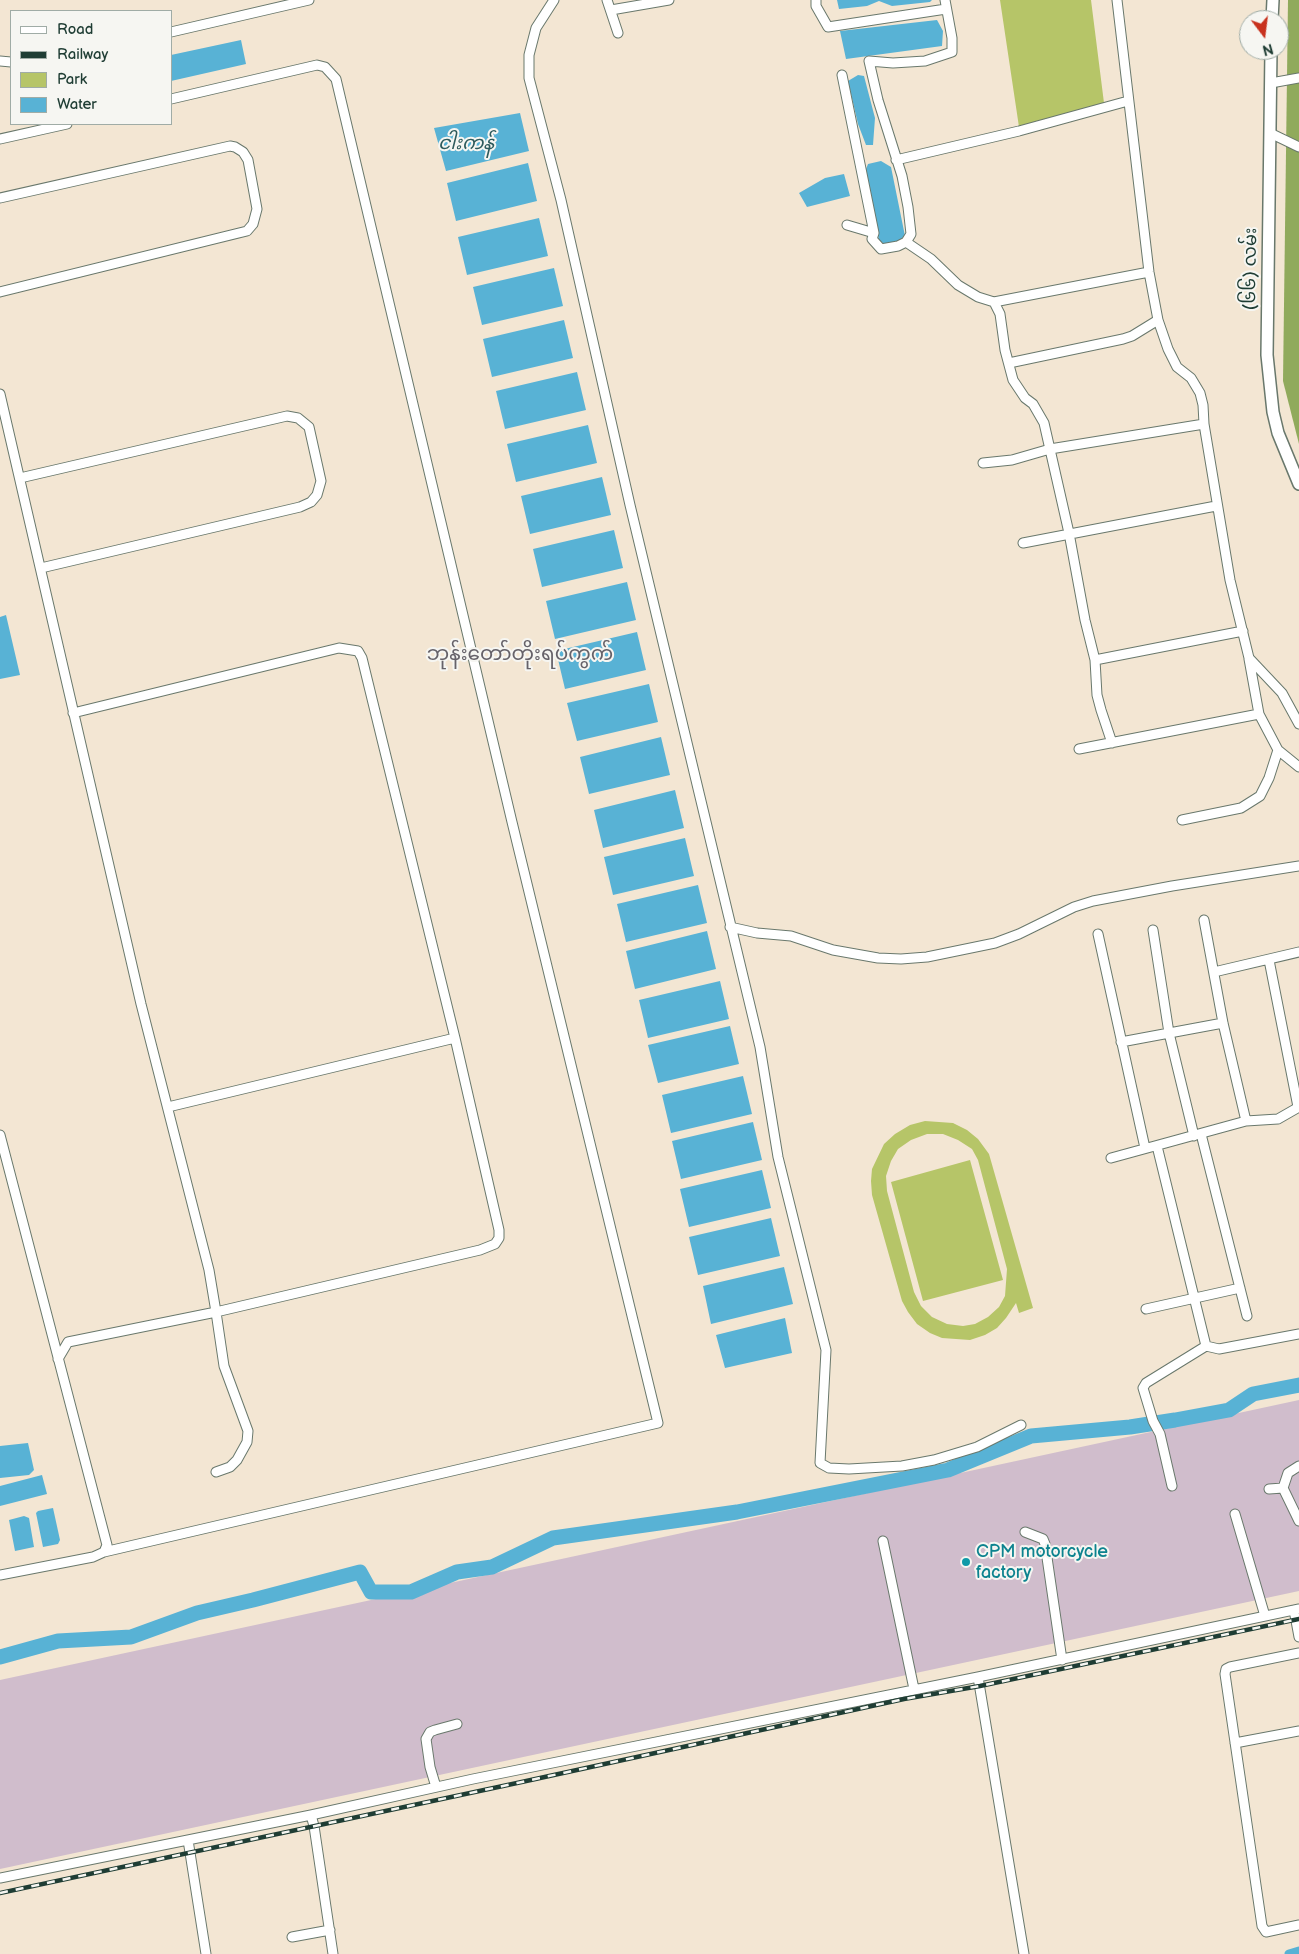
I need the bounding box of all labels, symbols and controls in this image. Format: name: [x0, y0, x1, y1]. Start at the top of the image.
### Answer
legend: [10, 10, 172, 125]
north arrow: [1239, 10, 1289, 60]
text: Road: [57, 20, 93, 39]
text: N: [1260, 39, 1275, 59]
text: Railway: [57, 45, 108, 64]
text: Park: [57, 70, 87, 89]
text: Water: [57, 95, 97, 114]
water label: ငါးကန်: [438, 133, 494, 155]
street label: (၆၆) လမ်း: [1239, 228, 1263, 310]
district label: ဘုန်းတော်တိုးရပ်ကွက်: [427, 643, 613, 667]
place label: CPM motorcycle factory: [976, 1541, 1108, 1584]
marker: CPM motorcycle factory: [960, 1556, 972, 1568]

